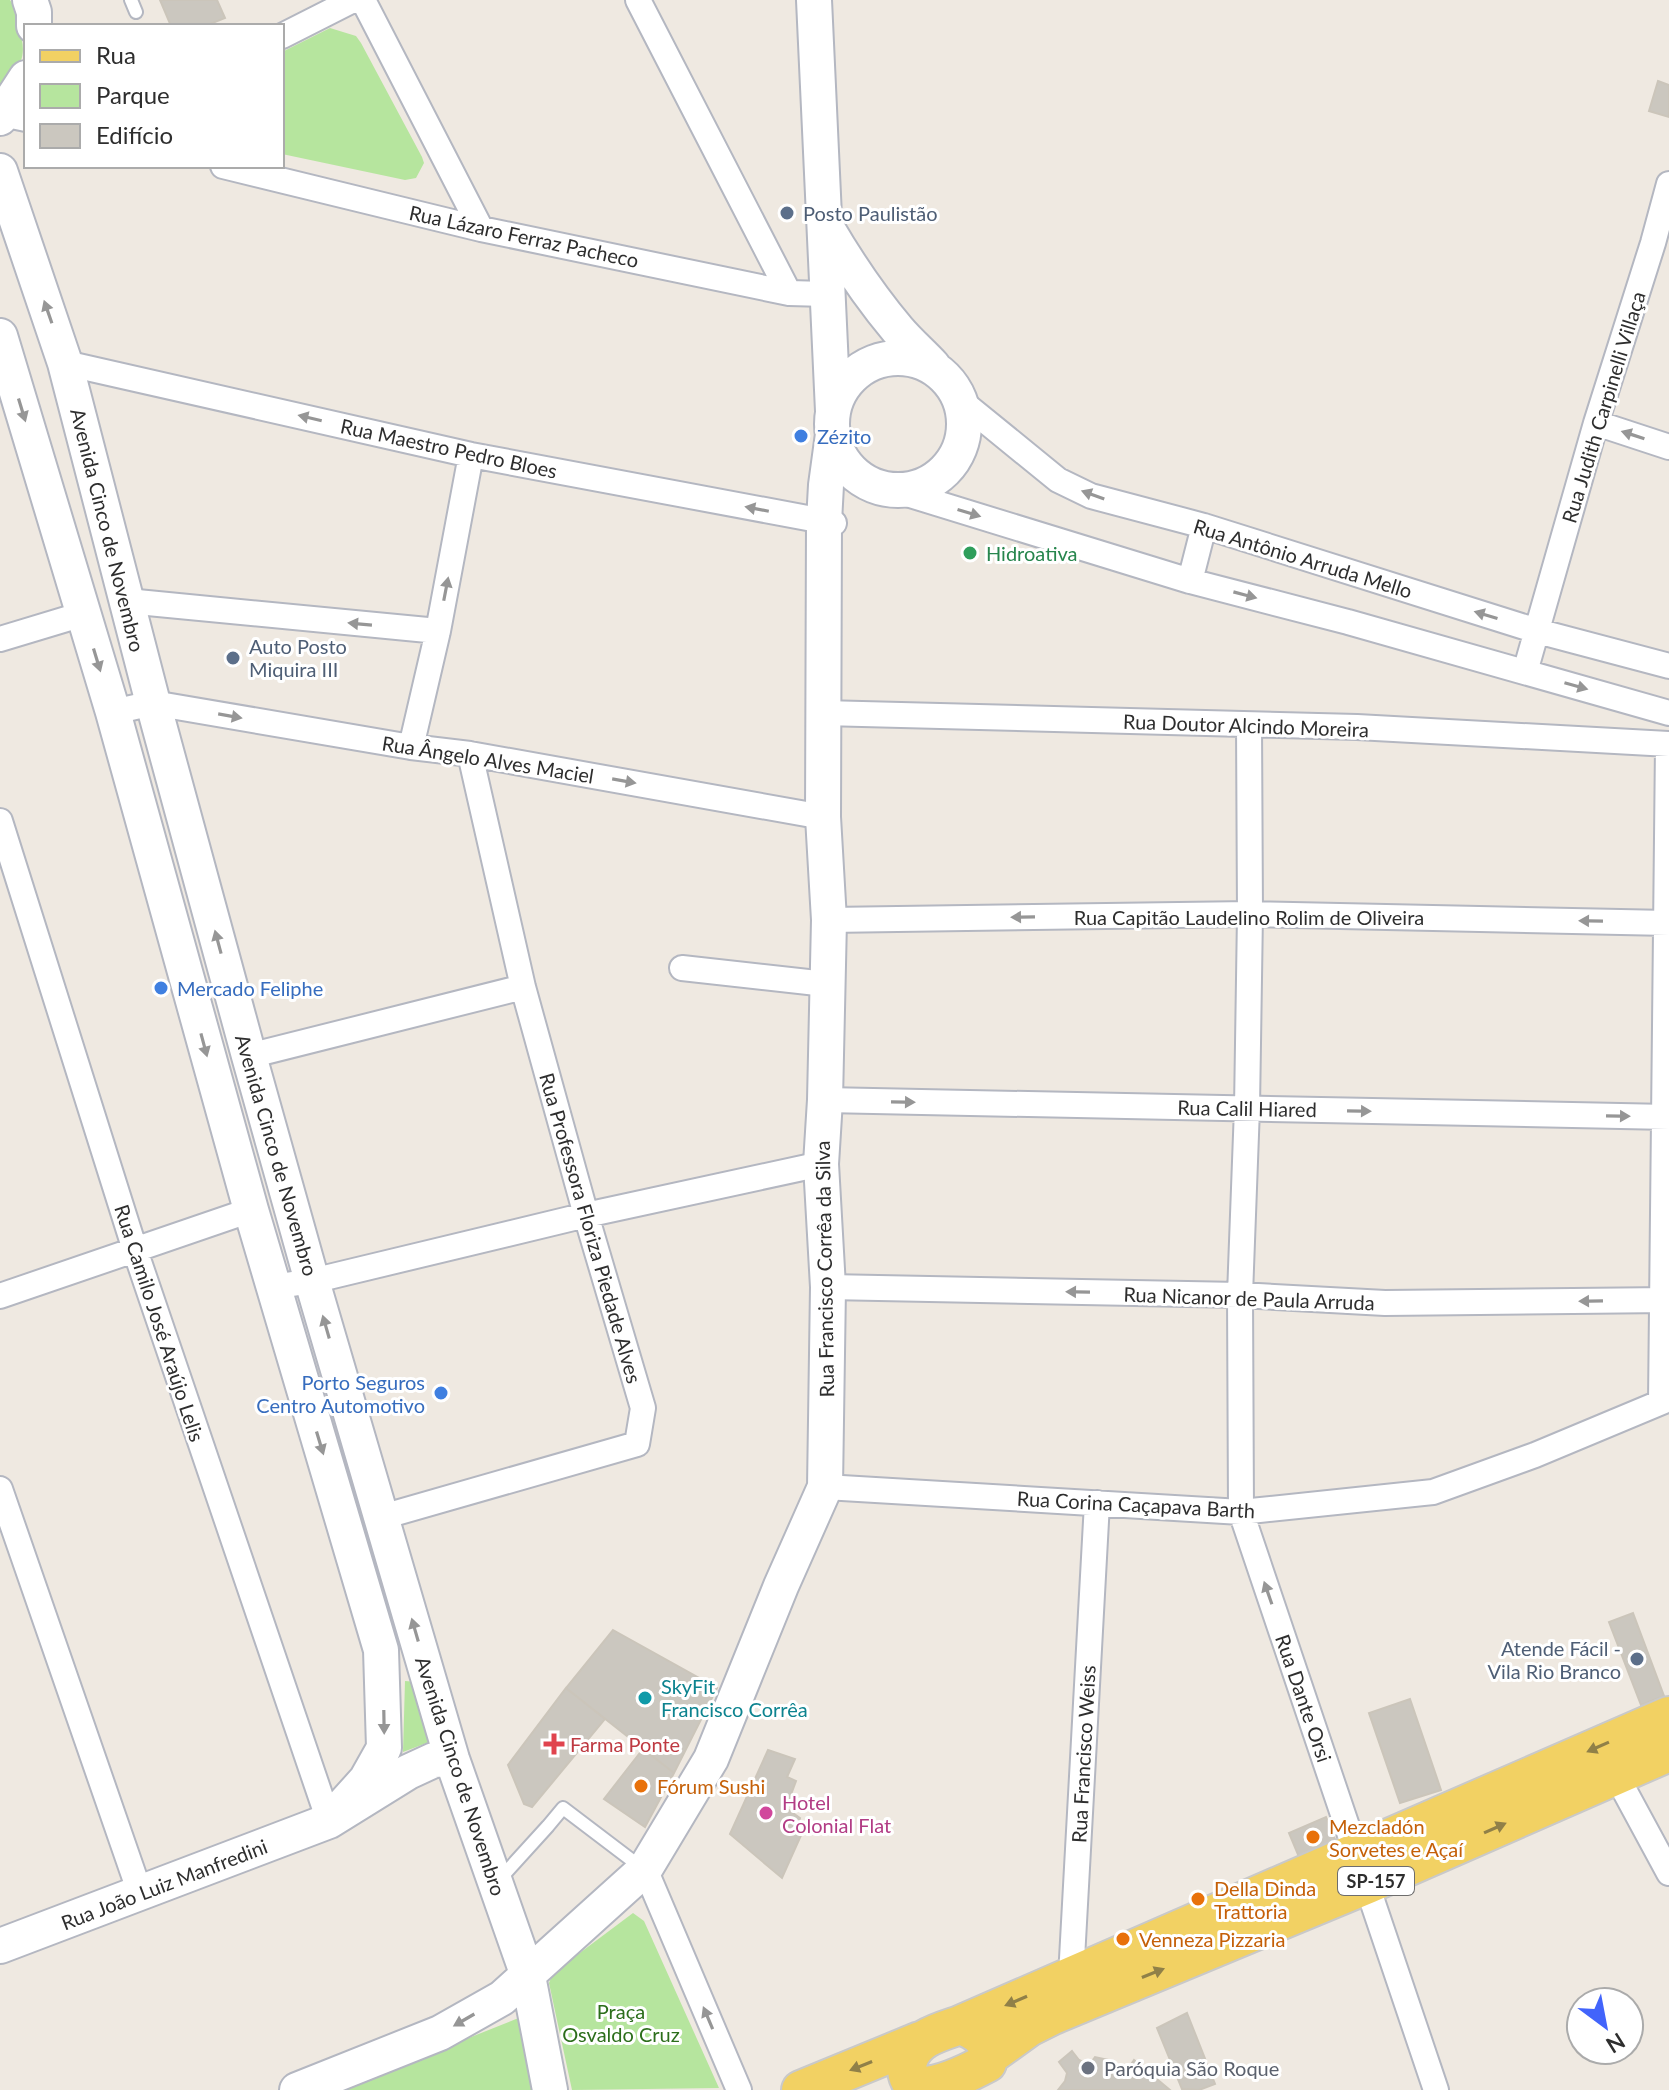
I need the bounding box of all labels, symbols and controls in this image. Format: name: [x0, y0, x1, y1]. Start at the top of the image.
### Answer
legend: [24, 24, 284, 168]
text: Rua: [96, 40, 136, 69]
text: Parque: [96, 80, 170, 109]
text: Edifício: [96, 120, 173, 149]
street label: Rua Lázaro Ferraz Pacheco: [407, 200, 641, 272]
place label: Posto Paulistão: [803, 201, 937, 225]
marker: Posto Paulistão: [778, 204, 796, 222]
street label: Rua Judith Carpinelli Villaça: [1556, 288, 1650, 526]
one-way arrow: [41, 300, 53, 324]
one-way arrow: [16, 399, 29, 423]
street label: Avenida Cinco de Novembro: [66, 406, 150, 654]
one-way arrow: [298, 412, 323, 424]
street label: Rua Maestro Pedro Bloes: [338, 413, 560, 483]
place label: Zézito: [817, 424, 871, 448]
marker: Zézito: [792, 427, 810, 445]
one-way arrow: [1620, 428, 1644, 440]
one-way arrow: [1081, 489, 1105, 501]
one-way arrow: [744, 503, 769, 515]
one-way arrow: [957, 507, 981, 520]
street label: Rua Antônio Arruda Mello: [1191, 513, 1415, 603]
place label: Hidroativa: [986, 541, 1078, 565]
marker: Hidroativa: [961, 544, 979, 562]
one-way arrow: [440, 576, 452, 601]
one-way arrow: [1232, 589, 1257, 601]
one-way arrow: [1474, 608, 1498, 621]
one-way arrow: [347, 617, 372, 630]
place label: Auto Posto Miquira III: [249, 634, 347, 681]
one-way arrow: [91, 648, 104, 672]
marker: Auto Posto Miquira III: [224, 649, 242, 667]
one-way arrow: [1564, 681, 1589, 693]
street label: Rua Doutor Alcindo Moreira: [1123, 709, 1369, 741]
one-way arrow: [217, 710, 242, 722]
street label: Rua Ângelo Alves Maciel: [380, 730, 596, 788]
one-way arrow: [612, 776, 637, 788]
street label: Rua Capitão Laudelino Rolim de Oliveira: [1074, 905, 1424, 929]
one-way arrow: [1010, 911, 1035, 924]
one-way arrow: [1578, 915, 1603, 927]
one-way arrow: [211, 929, 224, 953]
place label: Mercado Feliphe: [177, 976, 323, 1000]
marker: Mercado Feliphe: [152, 979, 170, 997]
street label: Avenida Cinco de Novembro: [231, 1031, 323, 1279]
one-way arrow: [199, 1032, 211, 1057]
street label: Rua Professora Floriza Piedade Alves: [535, 1070, 647, 1386]
street label: Rua Calil Hiared: [1177, 1095, 1317, 1121]
one-way arrow: [891, 1096, 916, 1108]
one-way arrow: [1347, 1104, 1372, 1117]
one-way arrow: [1606, 1109, 1631, 1122]
street label: Rua Francisco Corrêa da Silva: [810, 1140, 838, 1398]
street label: Rua Camilo José Araújo Lelis: [110, 1201, 210, 1445]
street label: Rua Nicanor de Paula Arruda: [1123, 1282, 1375, 1314]
one-way arrow: [1065, 1285, 1090, 1298]
one-way arrow: [1578, 1294, 1603, 1307]
one-way arrow: [319, 1314, 332, 1338]
place label: Porto Seguros Centro Automotivo: [256, 1370, 425, 1417]
marker: Porto Seguros Centro Automotivo: [432, 1384, 450, 1402]
one-way arrow: [314, 1431, 327, 1455]
street label: Rua Corina Caçapava Barth: [1016, 1486, 1256, 1522]
one-way arrow: [1262, 1581, 1274, 1605]
one-way arrow: [408, 1617, 420, 1642]
street label: Rua Dante Orsi: [1271, 1631, 1337, 1765]
place label: Atende Fácil - Vila Rio Branco: [1488, 1636, 1621, 1683]
marker: Atende Fácil - Vila Rio Branco: [1628, 1650, 1646, 1668]
street label: Avenida Cinco de Novembro: [411, 1653, 511, 1899]
street label: Rua Francisco Weiss: [1066, 1665, 1100, 1843]
place label: SkyFit Francisco Corrêa: [661, 1674, 808, 1721]
marker: SkyFit Francisco Corrêa: [636, 1689, 654, 1707]
one-way arrow: [378, 1710, 390, 1735]
place label: Farma Ponte: [570, 1732, 680, 1756]
marker: Farma Ponte: [545, 1735, 563, 1753]
one-way arrow: [1586, 1740, 1609, 1754]
place label: Fórum Sushi: [657, 1774, 765, 1798]
marker: Fórum Sushi: [632, 1777, 650, 1795]
place label: Hotel Colonial Flat: [782, 1790, 891, 1837]
marker: Hotel Colonial Flat: [757, 1804, 775, 1822]
place label: Mezcladón Sorvetes e Açaí: [1329, 1814, 1464, 1861]
one-way arrow: [1484, 1822, 1507, 1835]
marker: Mezcladón Sorvetes e Açaí: [1304, 1828, 1322, 1846]
street label: Rua João Luiz Manfredini: [57, 1834, 271, 1934]
road number: SP-157: [1338, 1867, 1414, 1895]
place label: Della Dinda Trattoria: [1214, 1876, 1316, 1923]
marker: Della Dinda Trattoria: [1189, 1890, 1207, 1908]
place label: Venneza Pizzaria: [1139, 1927, 1285, 1951]
marker: Venneza Pizzaria: [1114, 1930, 1132, 1948]
one-way arrow: [1141, 1966, 1165, 1979]
north arrow: [1565, 1986, 1645, 2066]
one-way arrow: [1004, 1995, 1027, 2008]
park label: Praça Osvaldo Cruz: [562, 1999, 680, 2046]
one-way arrow: [702, 2006, 715, 2030]
one-way arrow: [453, 2013, 475, 2027]
text: N: [1602, 2027, 1630, 2059]
place label: Paróquia São Roque: [1104, 2056, 1279, 2080]
one-way arrow: [849, 2059, 873, 2072]
marker: Paróquia São Roque: [1079, 2059, 1097, 2077]

